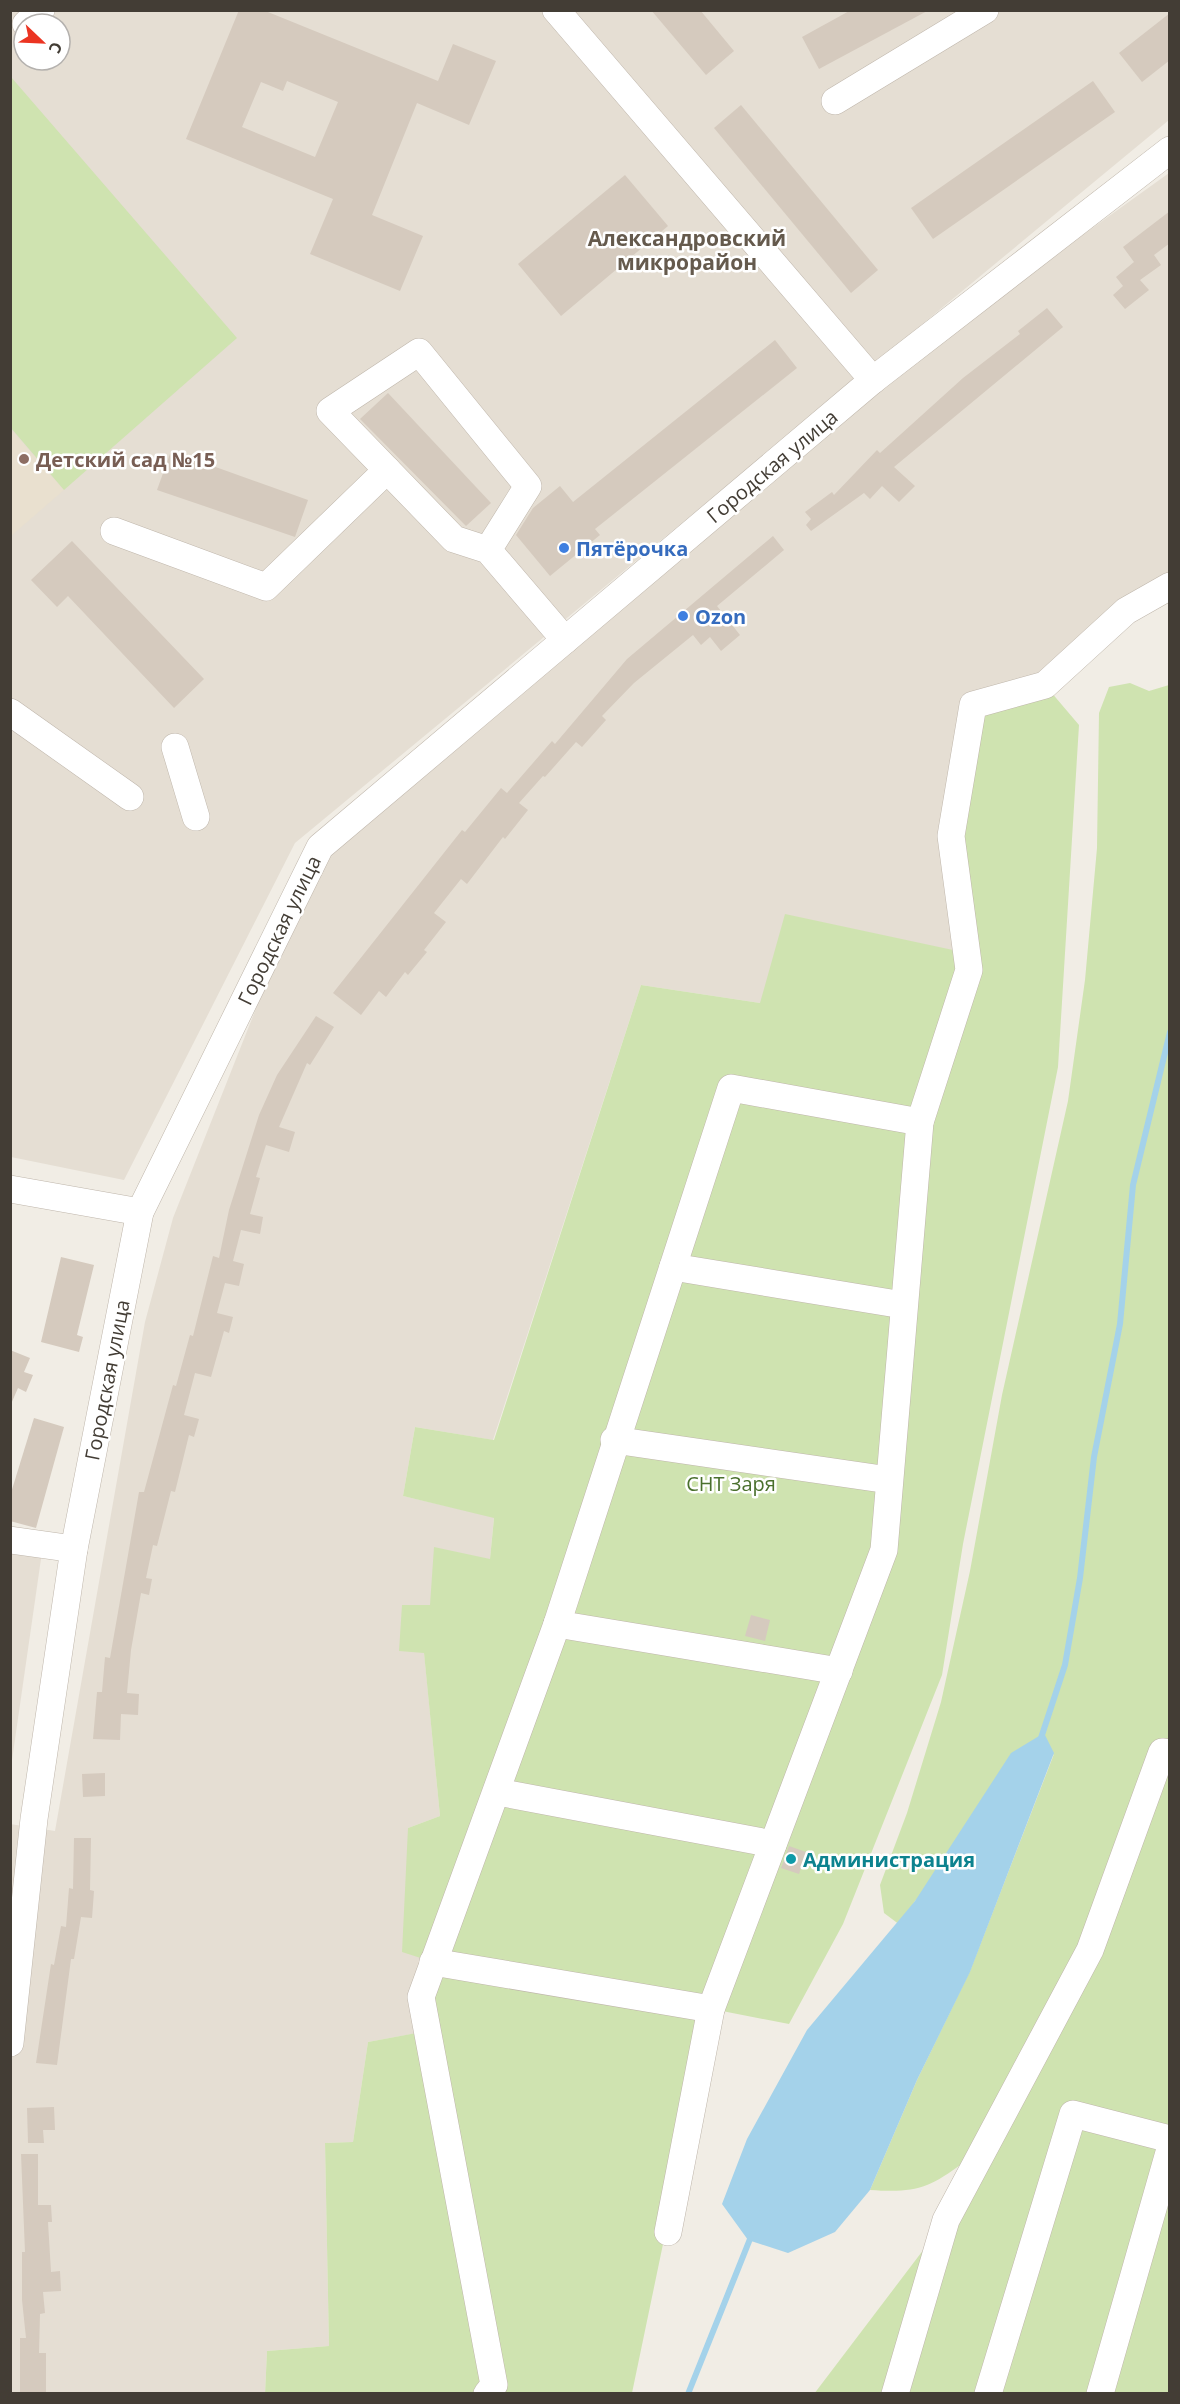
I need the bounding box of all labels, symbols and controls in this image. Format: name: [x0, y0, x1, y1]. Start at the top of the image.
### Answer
north arrow: [12, 12, 72, 72]
text: С: [44, 39, 68, 57]
district label: Александровский микрорайон: [588, 224, 786, 276]
street label: Городская улица: [701, 403, 843, 529]
place label: Детский сад №15: [36, 446, 215, 473]
marker: Детский сад №15: [17, 452, 31, 466]
place label: Пятёрочка: [576, 535, 688, 562]
marker: Пятёрочка: [557, 541, 571, 555]
place label: Ozon: [695, 603, 746, 630]
marker: Ozon: [676, 609, 690, 623]
street label: Городская улица: [231, 851, 327, 1009]
street label: Городская улица: [78, 1297, 136, 1463]
park label: СНТ Заря: [686, 1470, 776, 1497]
place label: Администрация: [803, 1846, 975, 1873]
marker: Администрация: [784, 1852, 798, 1866]

